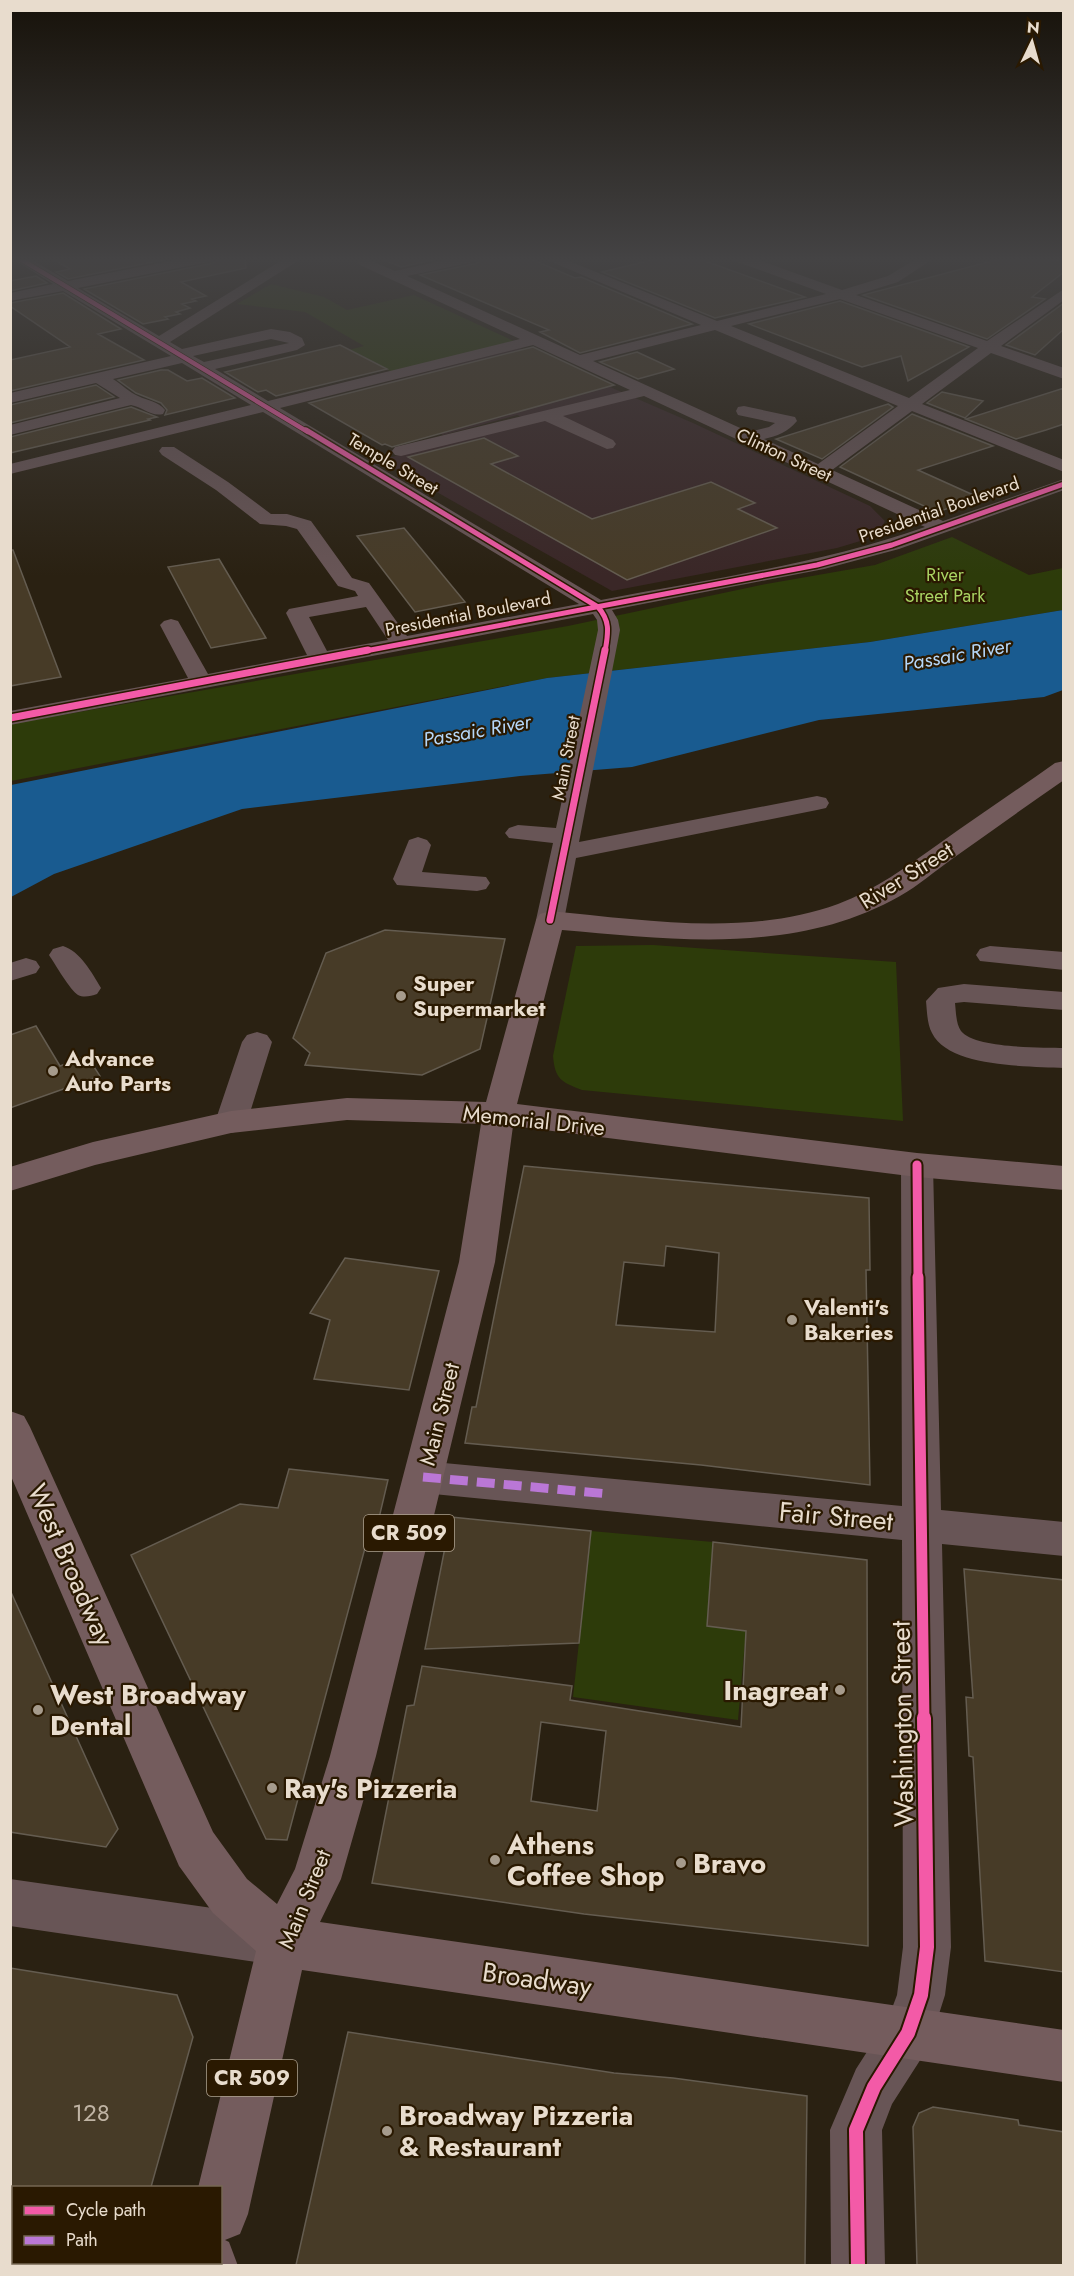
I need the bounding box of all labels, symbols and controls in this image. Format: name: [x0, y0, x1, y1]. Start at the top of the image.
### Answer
north arrow: [1002, 12, 1062, 72]
text: N: [1026, 16, 1041, 40]
street label: Clinton Street: [732, 422, 837, 489]
street label: Temple Street: [343, 427, 444, 502]
street label: Presidential Boulevard: [855, 470, 1023, 550]
park label: River Street Park: [905, 562, 985, 609]
street label: Presidential Boulevard: [383, 585, 553, 643]
water label: Passaic River: [901, 631, 1014, 679]
water label: Passaic River: [421, 707, 534, 755]
street label: Main Street: [545, 713, 587, 803]
street label: River Street: [853, 833, 960, 916]
place label: Super Supermarket: [413, 967, 546, 1024]
marker: Super Supermarket: [394, 989, 408, 1003]
place label: Advance Auto Parts: [64, 1042, 171, 1099]
marker: Advance Auto Parts: [46, 1064, 60, 1078]
street label: Memorial Drive: [461, 1097, 607, 1143]
place label: Valenti's Bakeries: [803, 1291, 893, 1348]
marker: Valenti's Bakeries: [785, 1313, 799, 1327]
street label: Main Street: [411, 1359, 467, 1469]
street label: West Broadway: [18, 1478, 124, 1653]
street label: Fair Street: [777, 1492, 895, 1540]
road number: CR 509: [364, 1515, 454, 1551]
street label: Washington Street: [881, 1620, 923, 1828]
place label: Inagreat: [724, 1671, 828, 1710]
place label: West Broadway Dental: [50, 1675, 247, 1745]
marker: Inagreat: [833, 1683, 847, 1697]
marker: West Broadway Dental: [31, 1703, 45, 1717]
place label: Ray's Pizzeria: [284, 1769, 457, 1808]
marker: Ray's Pizzeria: [265, 1781, 279, 1795]
place label: Athens Coffee Shop: [506, 1825, 664, 1895]
street label: Main Street: [270, 1844, 339, 1954]
place label: Bravo: [693, 1844, 766, 1883]
marker: Athens Coffee Shop: [488, 1853, 502, 1867]
marker: Bravo: [674, 1856, 688, 1870]
street label: Broadway: [480, 1952, 594, 2006]
road number: CR 509: [207, 2060, 297, 2096]
house number: 128: [72, 2095, 110, 2130]
place label: Broadway Pizzeria & Restaurant: [399, 2096, 633, 2166]
marker: Broadway Pizzeria & Restaurant: [380, 2124, 394, 2138]
legend: [12, 2186, 222, 2264]
text: Cycle path: [66, 2197, 146, 2223]
text: Path: [66, 2227, 98, 2253]

